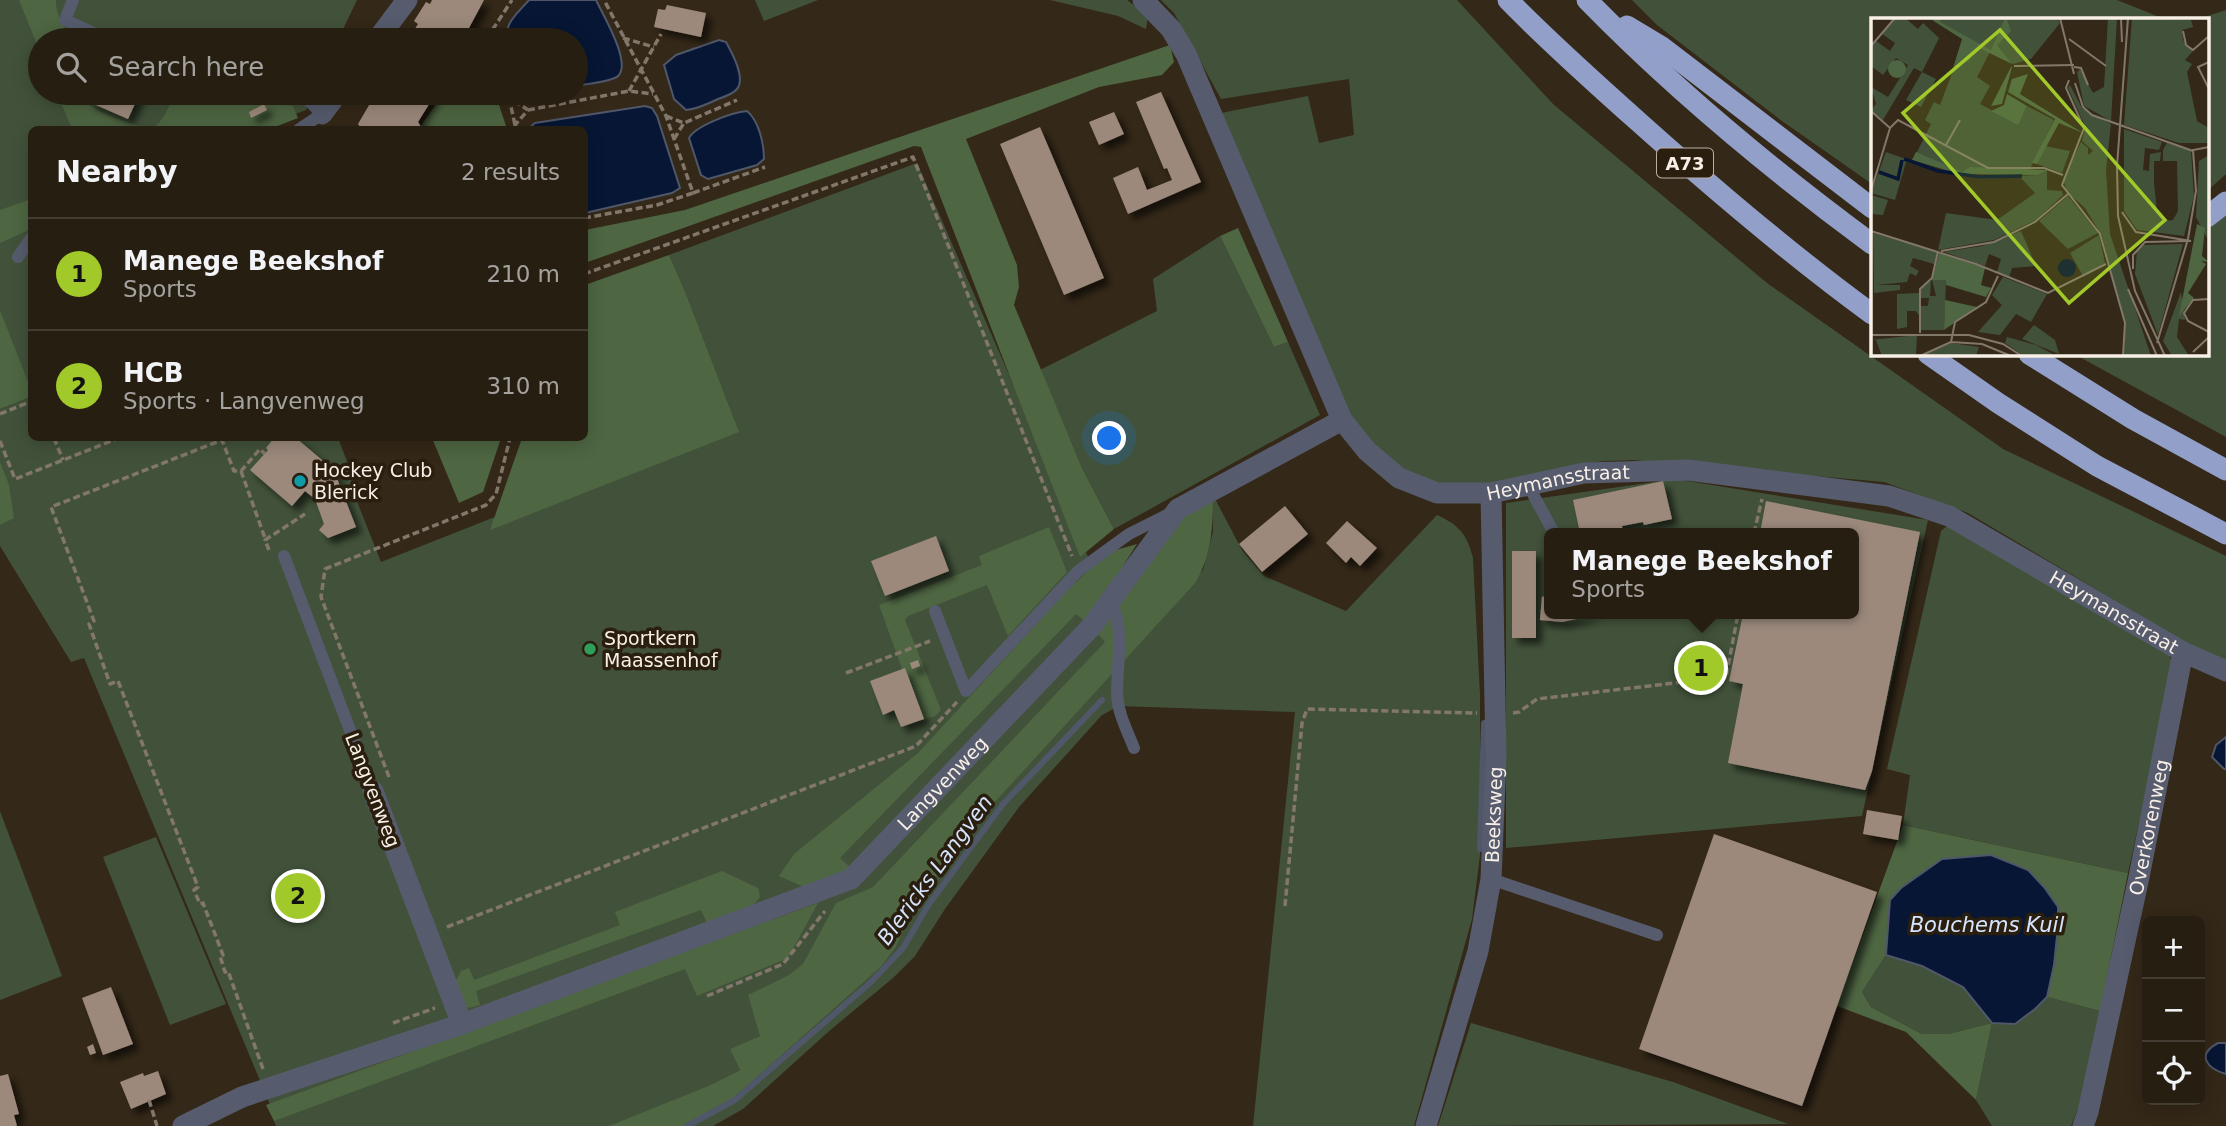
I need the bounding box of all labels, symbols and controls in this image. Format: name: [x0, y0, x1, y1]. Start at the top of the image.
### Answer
inset map: [1871, 18, 2208, 355]
search box: [28, 28, 588, 105]
icon: search: [52, 48, 90, 86]
text: Search here: [108, 52, 264, 82]
road number: A73: [1657, 148, 1713, 178]
text: Nearby: [56, 154, 178, 189]
text: 2 results: [461, 159, 560, 185]
text: Manege Beekshof: [123, 246, 383, 276]
text: 1: [71, 261, 87, 287]
text: 210 m: [486, 261, 560, 287]
text: Sports: [123, 276, 197, 302]
text: HCB: [123, 358, 184, 388]
text: 2: [71, 373, 87, 399]
text: 310 m: [486, 373, 560, 399]
text: Sports · Langvenweg: [123, 388, 365, 414]
your location: [1092, 421, 1126, 455]
place label: Hockey Club Blerick: [314, 459, 432, 503]
street label: Heymansstraat: [1484, 461, 1630, 505]
marker: Hockey Club Blerick: [292, 473, 308, 489]
popup: [1544, 528, 1859, 619]
text: Manege Beekshof: [1571, 546, 1832, 576]
street label: Heymansstraat: [2046, 566, 2183, 658]
text: Sports: [1571, 576, 1645, 602]
place label: Sportkern Maassenhof: [604, 627, 719, 671]
marker: Sportkern Maassenhof: [582, 641, 598, 657]
pin: 1: [1678, 642, 1724, 694]
street label: Langvenweg: [341, 730, 405, 850]
street label: Langvenweg: [893, 732, 992, 834]
street label: Overkorenweg: [2124, 757, 2173, 897]
street label: Beeksweg: [1481, 766, 1507, 864]
water label: Blericks Langven: [873, 791, 997, 949]
pin: 2: [275, 870, 321, 922]
water label: Bouchems Kuil: [1910, 913, 2064, 937]
map controls: [2142, 916, 2205, 1105]
button: +: [2142, 916, 2205, 979]
button: −: [2142, 979, 2205, 1042]
button: locate: [2142, 1042, 2205, 1105]

